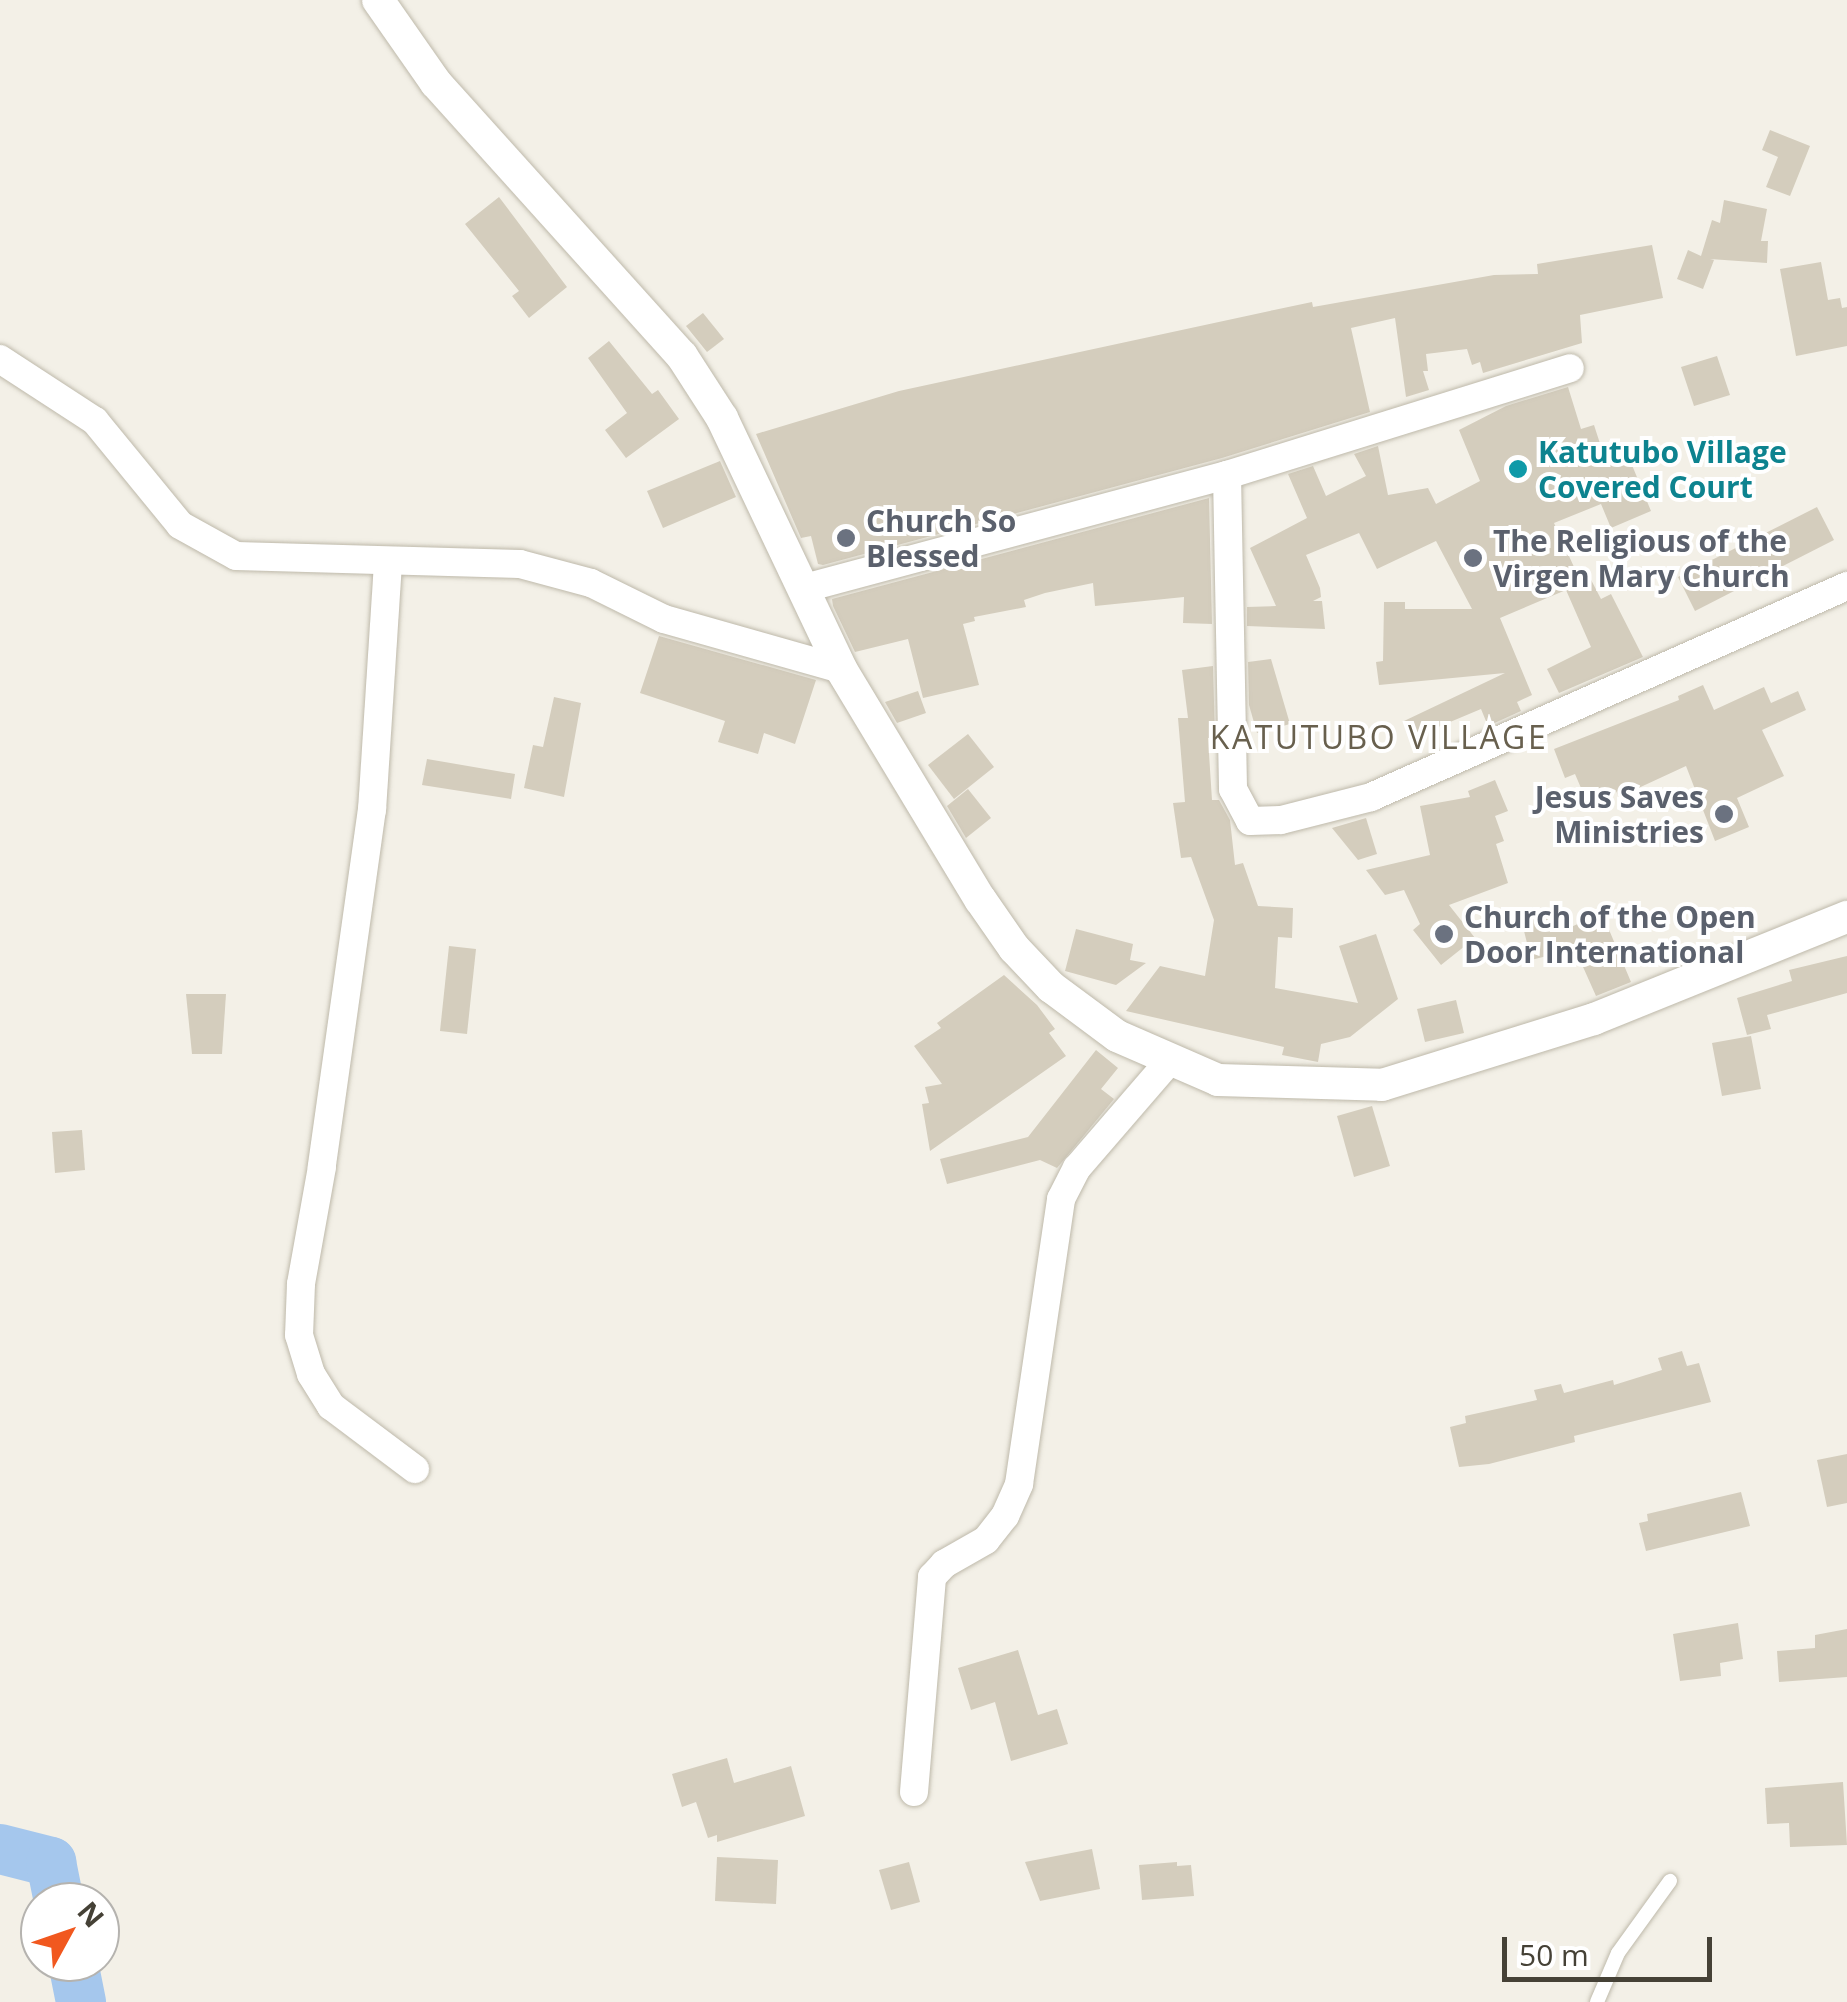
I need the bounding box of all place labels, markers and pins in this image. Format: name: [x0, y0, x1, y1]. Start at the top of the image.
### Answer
place label: Katutubo Village Covered Court: [1538, 434, 1787, 504]
marker: Katutubo Village Covered Court: [1507, 458, 1529, 480]
place label: Church So Blessed: [866, 503, 1016, 574]
place label: The Religious of the Virgen Mary Church: [1493, 523, 1790, 594]
marker: Church So Blessed: [835, 527, 857, 549]
marker: The Religious of the Virgen Mary Church: [1462, 547, 1484, 569]
place label: Jesus Saves Ministries: [1535, 779, 1704, 850]
marker: Jesus Saves Ministries: [1713, 803, 1735, 825]
place label: Church of the Open Door International: [1464, 899, 1756, 970]
marker: Church of the Open Door International: [1433, 923, 1455, 945]

